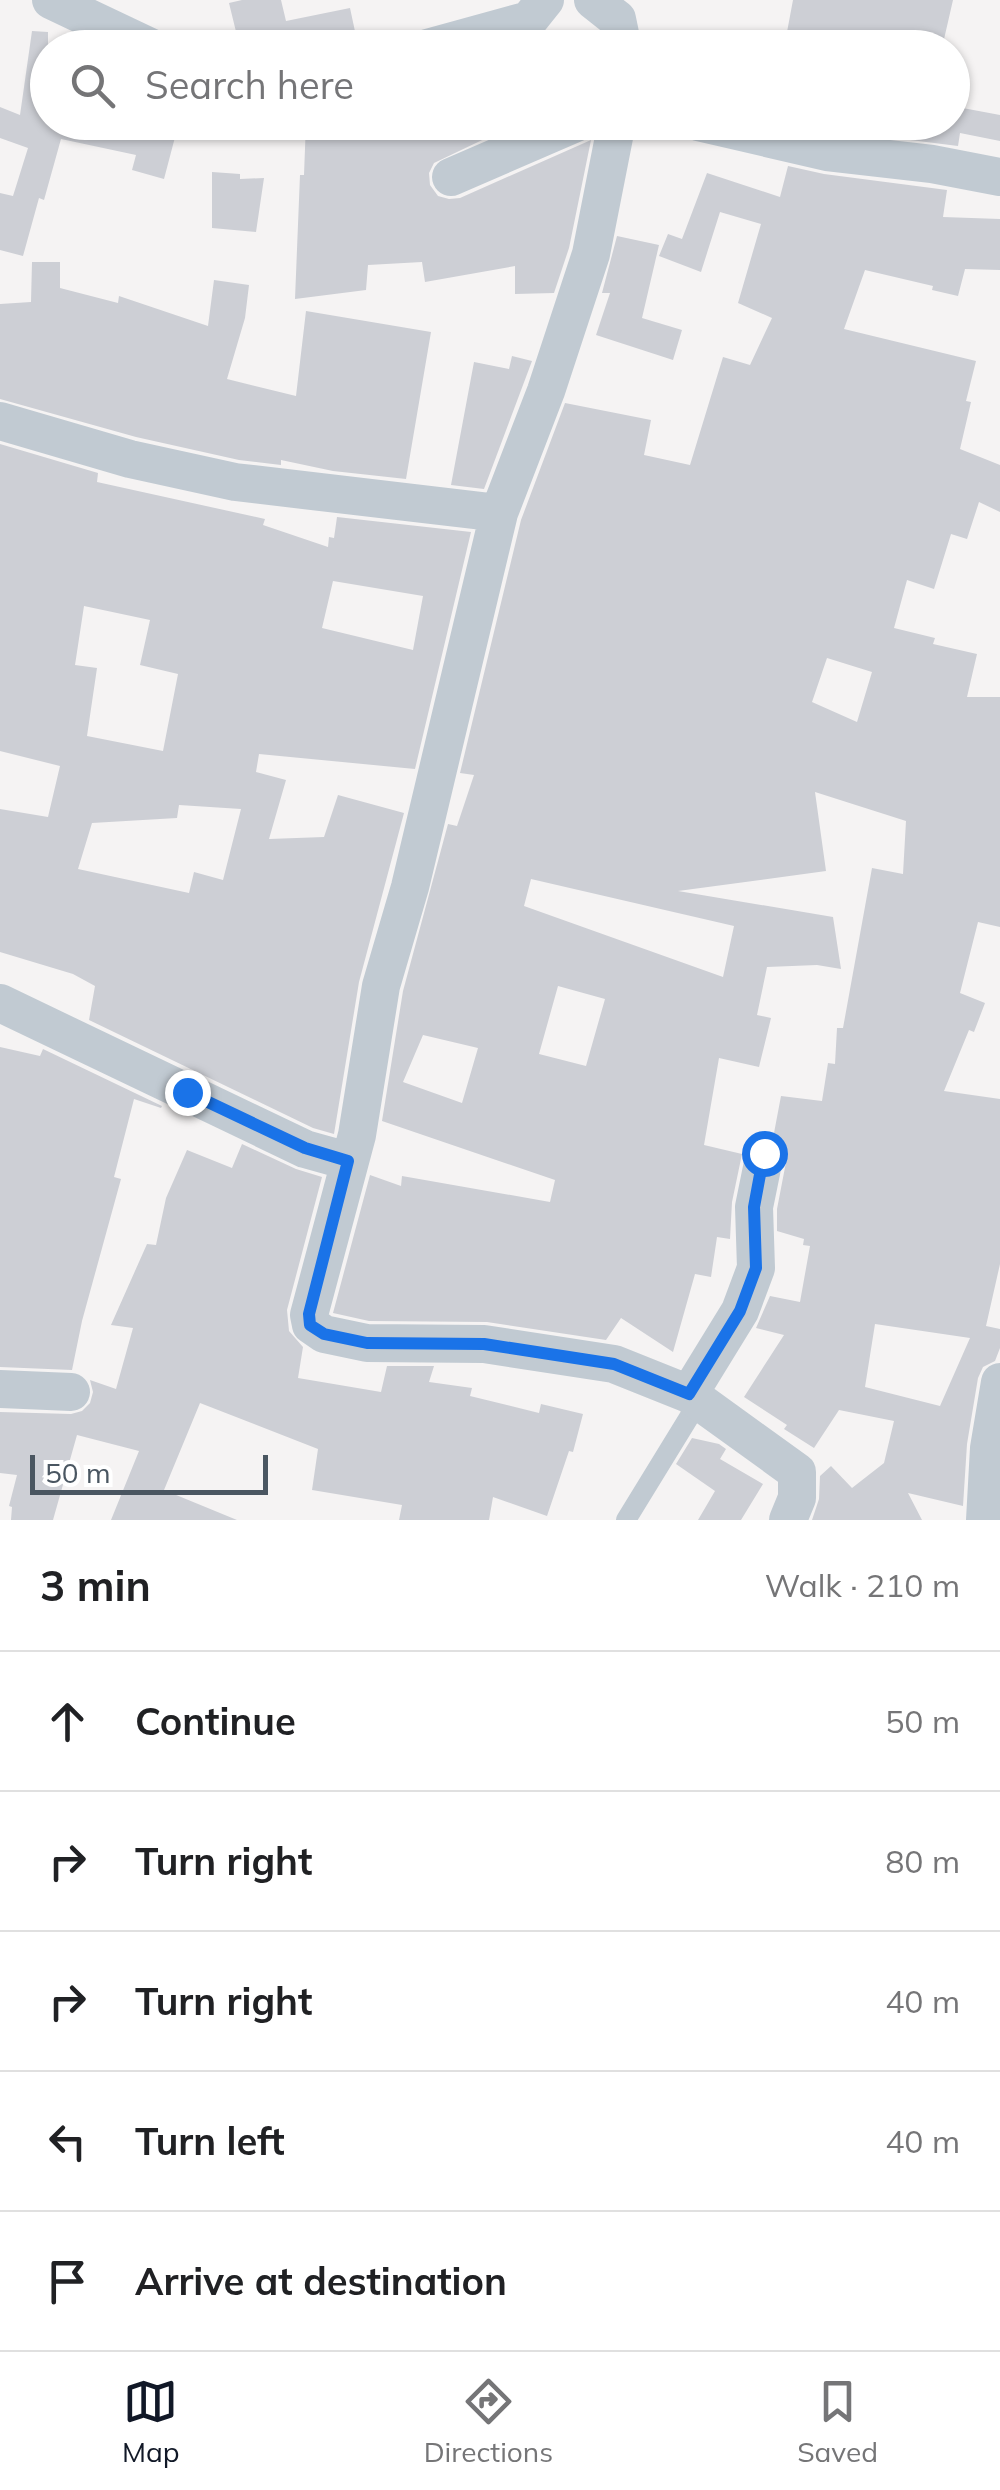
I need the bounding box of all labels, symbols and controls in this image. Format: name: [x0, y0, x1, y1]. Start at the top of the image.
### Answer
search box: [30, 30, 970, 140]
icon: search: [65, 58, 120, 113]
text: Search here: [145, 61, 354, 109]
route end: [165, 1070, 211, 1116]
route start: [742, 1131, 788, 1177]
scale bar: [30, 1450, 268, 1494]
text: 50 m: [45, 1455, 111, 1490]
text: 3 min: [40, 1559, 151, 1612]
text: Walk · 210 m: [765, 1565, 960, 1605]
icon: ahead: [40, 1694, 95, 1749]
text: Continue: [135, 1697, 296, 1745]
text: 50 m: [885, 1701, 960, 1741]
icon: right: [40, 1834, 95, 1889]
text: Turn right: [135, 1837, 312, 1885]
text: 80 m: [885, 1841, 960, 1881]
icon: right: [40, 1974, 95, 2029]
text: Turn right: [135, 1977, 312, 2025]
text: 40 m: [885, 1981, 960, 2021]
icon: left: [40, 2114, 95, 2169]
text: Turn left: [135, 2117, 285, 2165]
text: 40 m: [885, 2121, 960, 2161]
icon: arrive: [40, 2254, 95, 2309]
text: Arrive at destination: [135, 2257, 507, 2305]
tab: Map: [122, 2374, 180, 2469]
tab: Directions: [424, 2374, 553, 2469]
tab: Saved: [797, 2374, 878, 2469]

